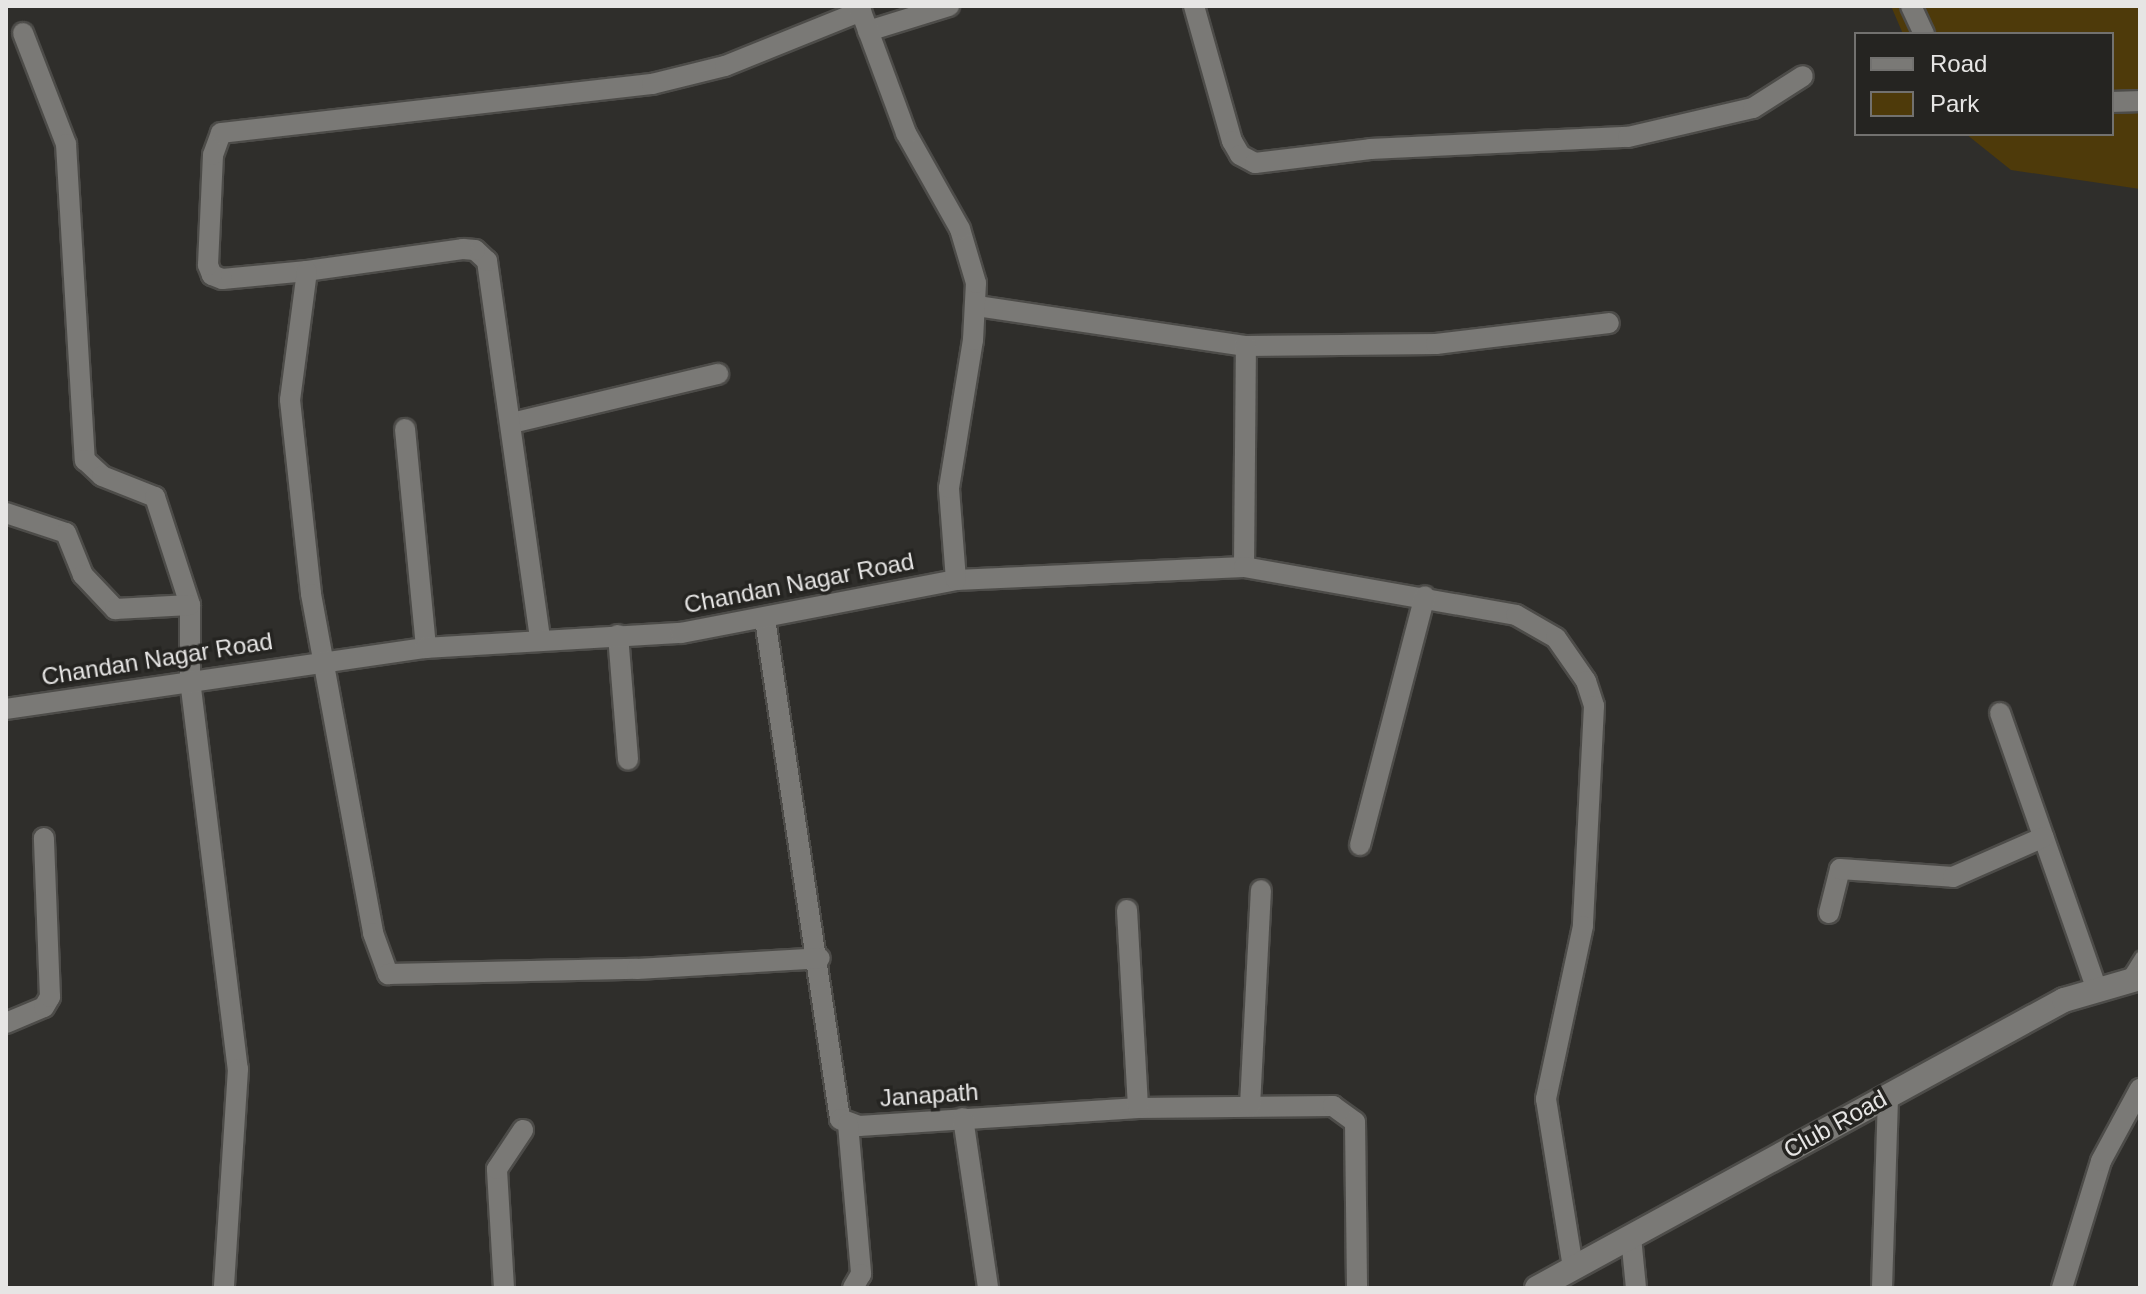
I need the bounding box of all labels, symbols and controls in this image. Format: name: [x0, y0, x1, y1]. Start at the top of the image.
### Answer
legend: [1854, 32, 2114, 136]
text: Road: [1930, 50, 1987, 77]
text: Park: [1930, 90, 1979, 117]
street label: Chandan Nagar Road: [682, 547, 916, 619]
street label: Chandan Nagar Road: [39, 627, 275, 691]
street label: Janapath: [879, 1077, 979, 1113]
street label: Club Road: [1778, 1084, 1892, 1164]

